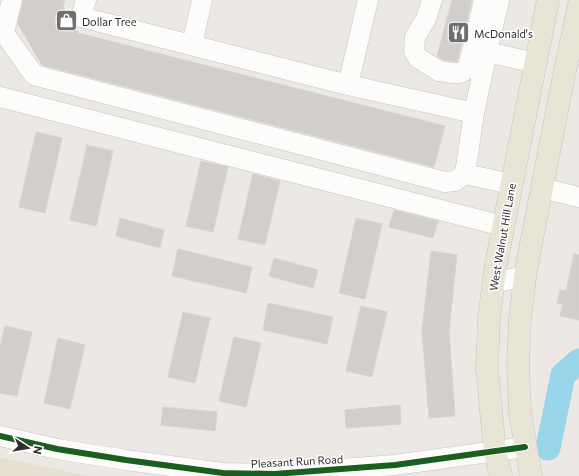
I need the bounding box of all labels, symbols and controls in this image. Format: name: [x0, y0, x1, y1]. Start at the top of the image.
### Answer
shop icon: Dollar Tree: [53, 8, 79, 34]
place label: Dollar Tree: [82, 15, 137, 28]
restaurant icon: McDonald's: [445, 20, 471, 46]
place label: McDonald's: [474, 27, 533, 40]
street label: West Walnut Hill Lane: [486, 182, 518, 292]
north arrow: [8, 428, 48, 468]
text: N: [31, 445, 45, 456]
street label: Pleasant Run Road: [250, 452, 344, 470]

